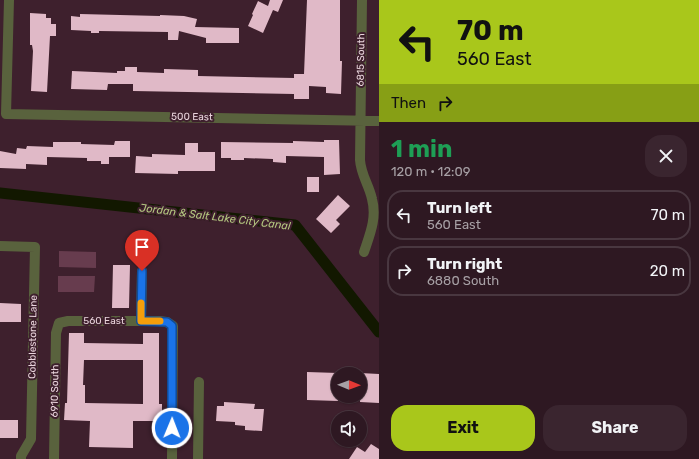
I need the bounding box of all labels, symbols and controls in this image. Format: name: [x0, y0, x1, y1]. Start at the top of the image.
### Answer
text: 70 m: [457, 14, 524, 47]
icon: left: [391, 16, 443, 68]
street label: 6815 South: [355, 33, 367, 87]
text: 560 East: [457, 48, 531, 70]
icon: right: [434, 92, 456, 114]
text: Then: [391, 94, 426, 112]
street label: 500 East: [171, 111, 213, 123]
text: 1 min: [391, 135, 452, 163]
button: close: [645, 135, 687, 177]
text: 120 m · 12:09: [391, 164, 470, 179]
text: Turn left: [427, 199, 492, 217]
water label: Jordan & Salt Lake City Canal: [139, 201, 292, 233]
icon: left: [393, 204, 415, 226]
text: 70 m: [651, 206, 685, 224]
text: 560 East: [427, 217, 481, 232]
pin: [125, 230, 159, 271]
icon: arrive: [131, 236, 153, 258]
text: Turn right: [427, 255, 502, 273]
icon: right: [393, 260, 415, 282]
text: 20 m: [650, 262, 685, 280]
text: 6880 South: [427, 273, 499, 288]
street label: Cobblestone Lane: [26, 295, 40, 379]
street label: 560 East: [83, 315, 125, 327]
street label: 6910 South: [49, 364, 61, 418]
north arrow: [331, 367, 367, 403]
map controls: [331, 367, 367, 447]
button: Exit: [391, 405, 535, 451]
button: Share: [543, 405, 687, 451]
position arrow: [151, 407, 193, 449]
button: sound: [331, 411, 367, 447]

